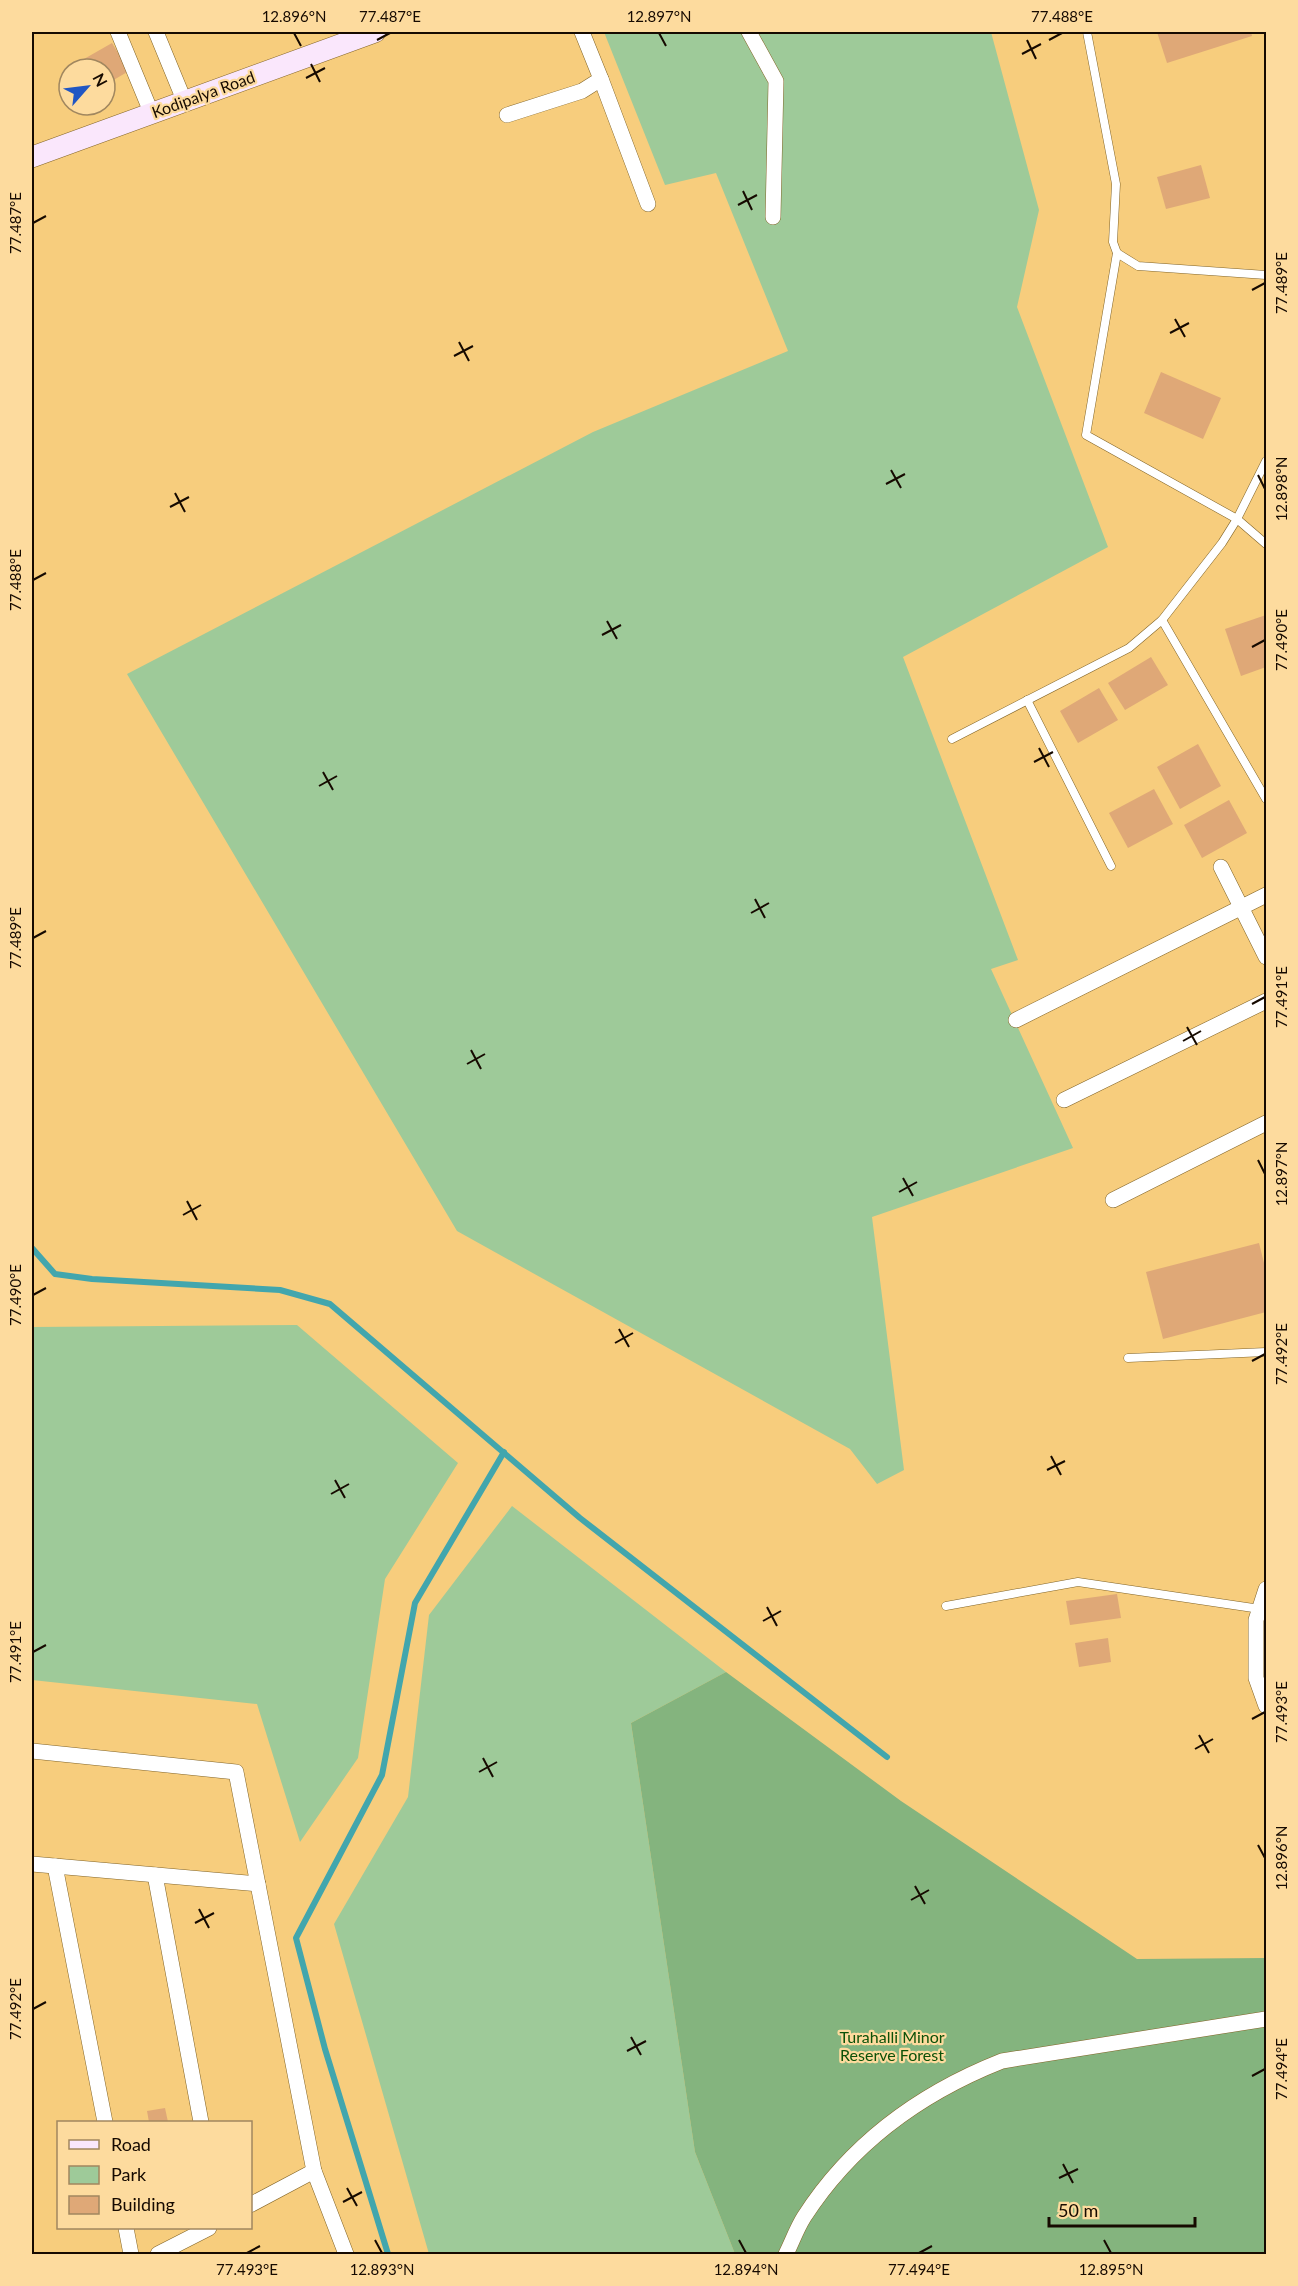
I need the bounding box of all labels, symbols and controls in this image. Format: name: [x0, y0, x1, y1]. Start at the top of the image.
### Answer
text: 12.896°N: [262, 7, 326, 25]
text: 77.487°E: [359, 7, 421, 25]
text: 12.897°N: [627, 7, 691, 25]
text: 77.488°E: [1031, 7, 1093, 25]
north arrow: [57, 57, 117, 117]
street label: Kodipalya Road: [149, 67, 257, 121]
text: N: [89, 70, 112, 90]
text: 77.487°E: [6, 192, 24, 254]
text: 77.489°E: [1272, 252, 1290, 314]
text: 12.898°N: [1272, 457, 1290, 521]
text: 77.488°E: [6, 549, 24, 611]
text: 77.490°E: [1272, 609, 1290, 671]
text: 77.489°E: [6, 907, 24, 969]
text: 77.491°E: [1272, 966, 1290, 1028]
text: 12.897°N: [1272, 1142, 1290, 1206]
text: 77.490°E: [6, 1264, 24, 1326]
text: 77.492°E: [1272, 1323, 1290, 1385]
text: 77.491°E: [6, 1621, 24, 1683]
text: 77.493°E: [1272, 1681, 1290, 1743]
text: 12.896°N: [1272, 1826, 1290, 1890]
text: 77.492°E: [6, 1978, 24, 2040]
park label: Turahalli Minor Reserve Forest: [839, 2027, 945, 2064]
text: 77.494°E: [1272, 2038, 1290, 2100]
legend: [57, 2121, 252, 2229]
text: Road: [111, 2133, 151, 2155]
text: Park: [111, 2163, 147, 2185]
scale bar: [1049, 2190, 1194, 2228]
text: Building: [111, 2193, 175, 2215]
text: 50 m: [1058, 2199, 1098, 2221]
text: 77.493°E: [216, 2260, 278, 2278]
text: 12.893°N: [350, 2260, 414, 2278]
text: 12.894°N: [714, 2260, 778, 2278]
text: 77.494°E: [888, 2260, 950, 2278]
text: 12.895°N: [1079, 2260, 1143, 2278]

